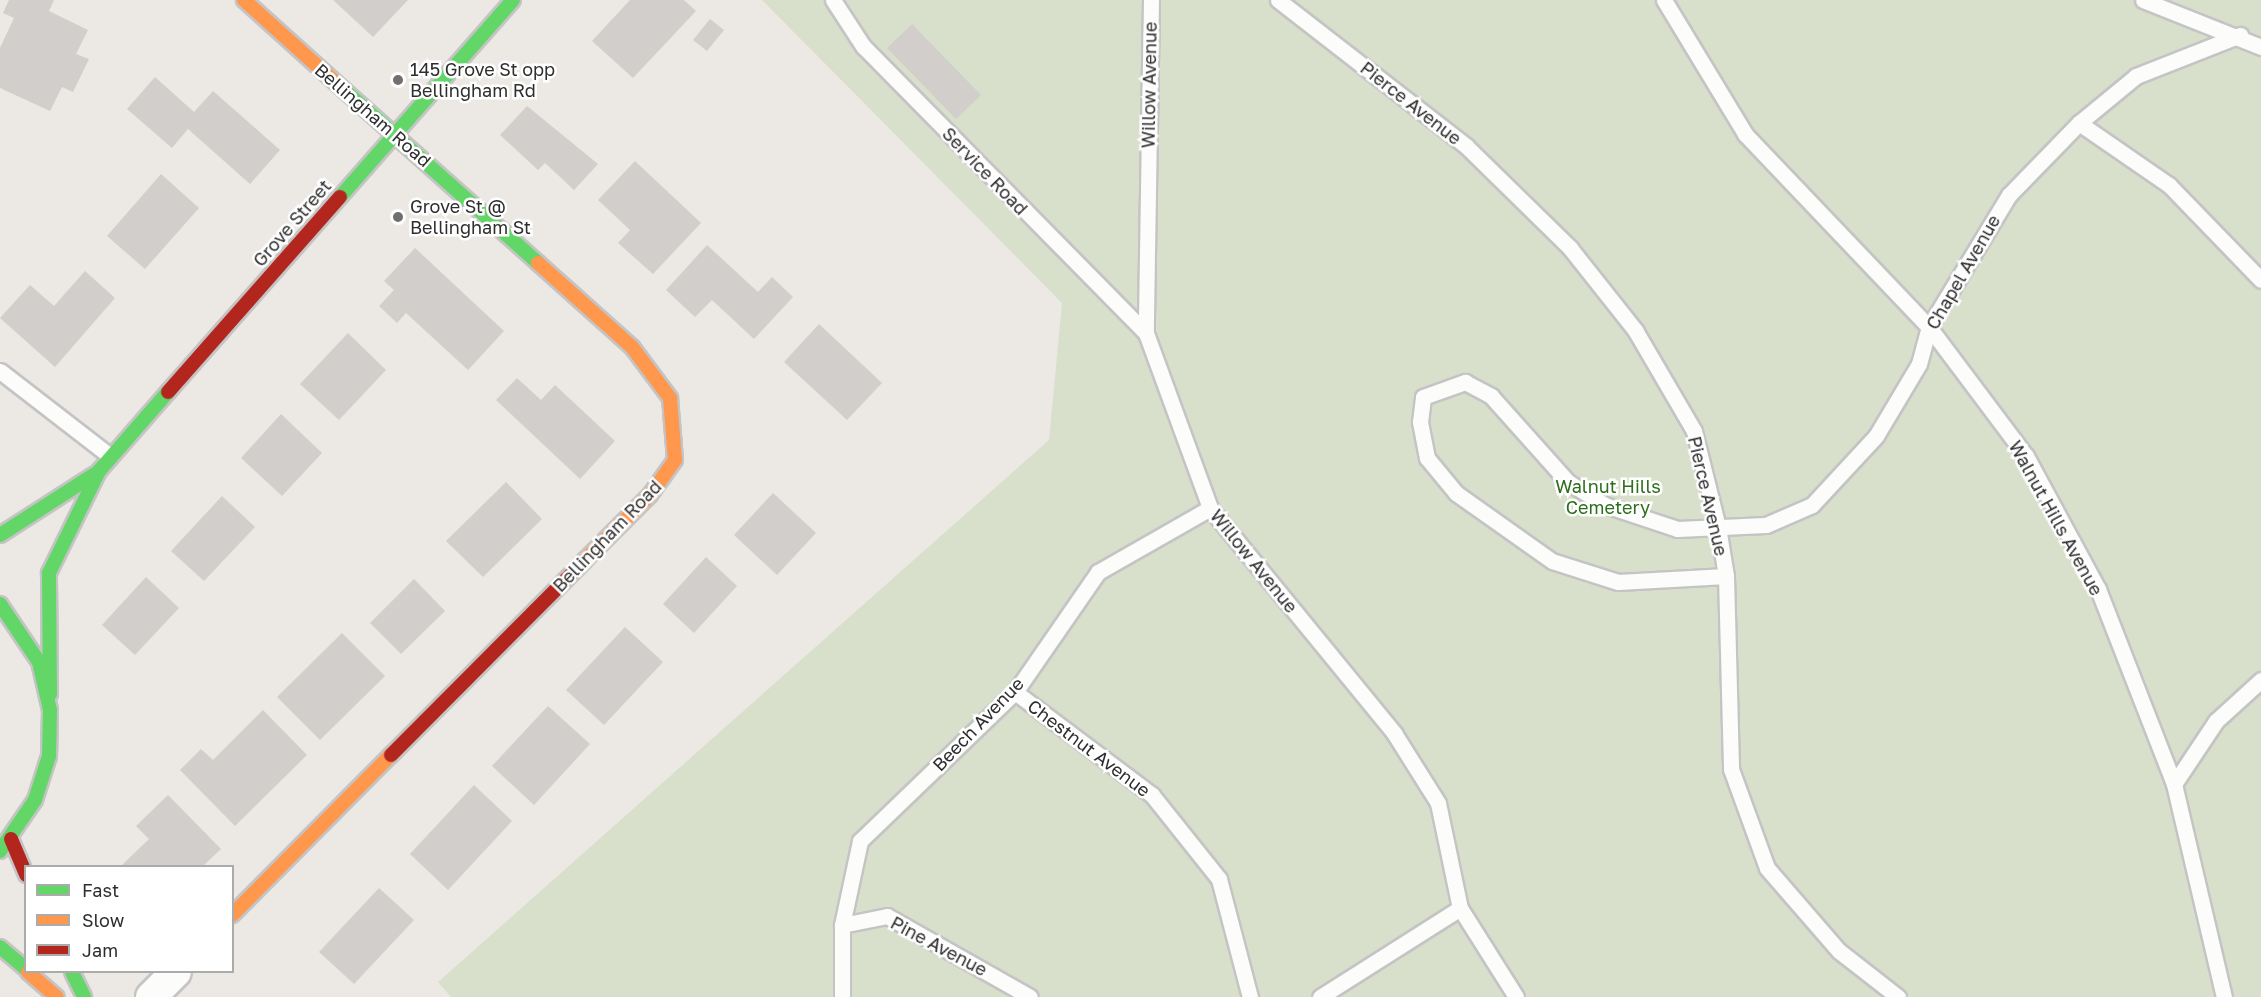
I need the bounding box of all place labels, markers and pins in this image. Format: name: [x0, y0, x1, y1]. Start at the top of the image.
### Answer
place label: 145 Grove St opp Bellingham Rd: [410, 59, 555, 101]
marker: 145 Grove St opp Bellingham Rd: [391, 73, 405, 87]
place label: Grove St @ Bellingham St: [410, 196, 531, 238]
marker: Grove St @ Bellingham St: [391, 210, 405, 224]

